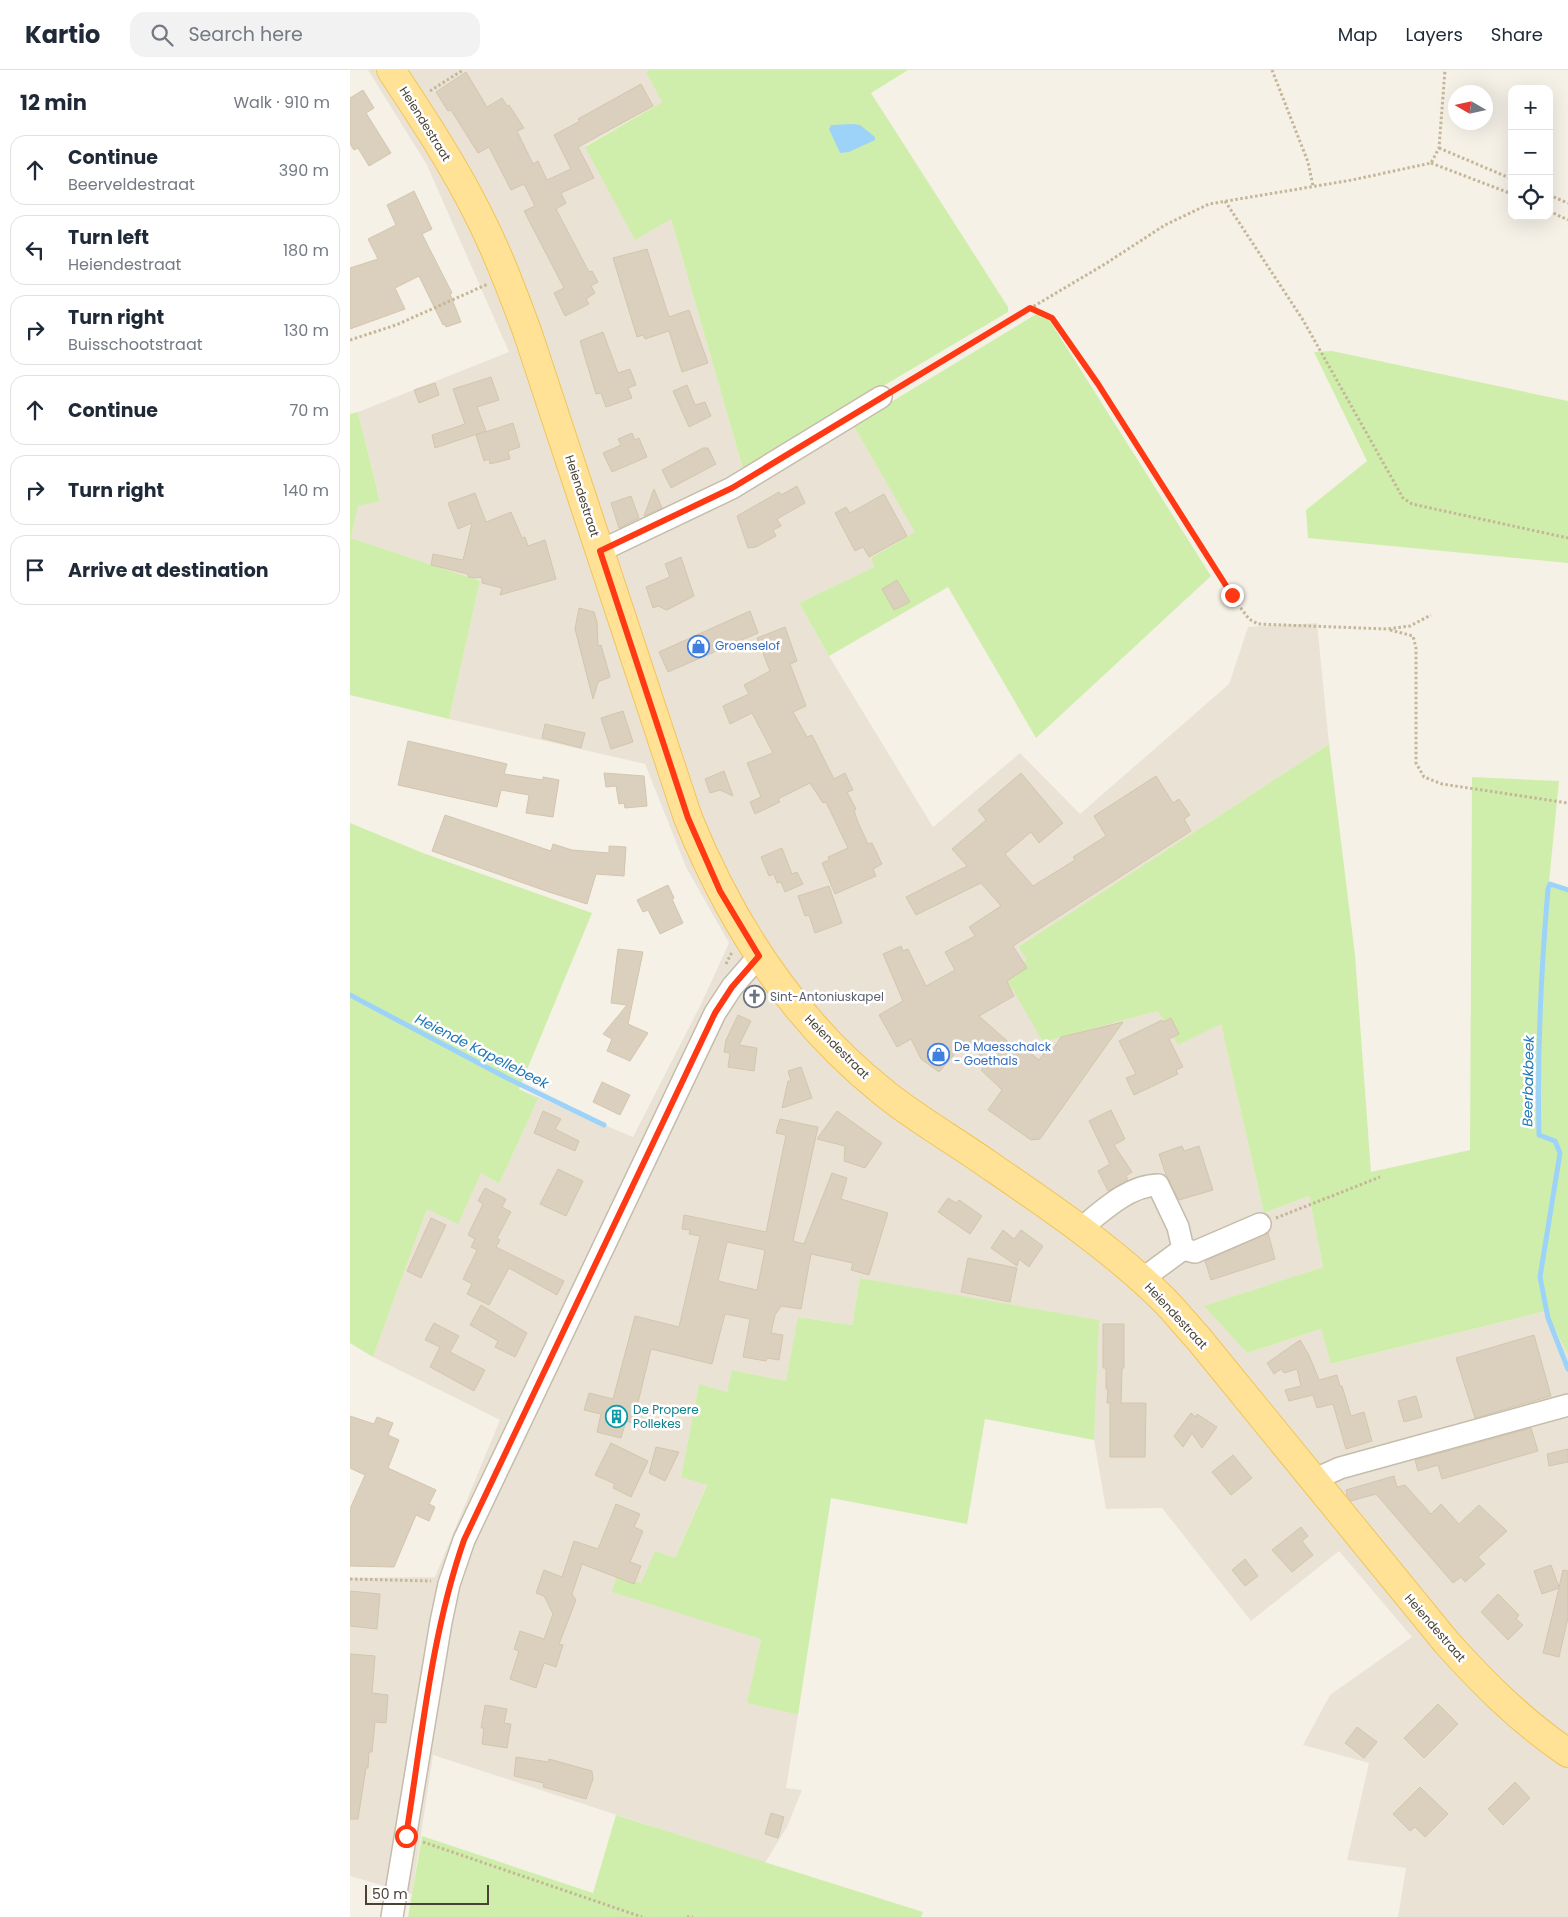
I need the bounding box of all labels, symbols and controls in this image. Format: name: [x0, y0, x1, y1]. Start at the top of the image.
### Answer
search box: [130, 12, 480, 57]
text: Kartio: [25, 18, 100, 51]
icon: search: [148, 21, 176, 49]
text: Search here: [188, 21, 303, 48]
text: Map: [1338, 22, 1378, 47]
text: Layers: [1406, 22, 1463, 47]
text: Share: [1491, 22, 1543, 47]
street label: Heiendestraat: [396, 83, 455, 164]
north arrow: [1448, 85, 1493, 130]
map controls: [1508, 85, 1553, 220]
button: +: [1508, 85, 1553, 130]
text: 12 min: [20, 88, 87, 117]
text: Walk · 910 m: [233, 91, 330, 114]
button: −: [1508, 130, 1553, 175]
text: Continue: [68, 144, 158, 171]
icon: ahead: [21, 156, 49, 184]
text: 390 m: [279, 159, 329, 182]
text: Beerveldestraat: [68, 173, 195, 196]
button: locate: [1508, 175, 1553, 220]
text: Turn left: [68, 224, 149, 251]
icon: left: [21, 236, 49, 264]
text: 180 m: [283, 239, 329, 262]
text: Heiendestraat: [68, 253, 181, 276]
text: Turn right: [68, 304, 164, 331]
icon: right: [21, 316, 49, 344]
text: 130 m: [284, 319, 329, 342]
text: Buisschootstraat: [68, 333, 203, 356]
icon: ahead: [21, 396, 49, 424]
text: Continue: [68, 397, 158, 424]
text: 70 m: [289, 399, 329, 422]
street label: Heiendestraat: [561, 453, 604, 539]
icon: right: [21, 476, 49, 504]
text: Turn right: [68, 477, 164, 504]
text: 140 m: [283, 479, 329, 502]
icon: arrive: [21, 556, 49, 584]
text: Arrive at destination: [68, 557, 269, 584]
route end: [1221, 584, 1244, 607]
shop icon: Groenselof: [687, 634, 711, 658]
place label: Groenselof: [715, 637, 780, 654]
church icon: Sint-Antoniuskapel: [742, 985, 766, 1009]
place label: Sint-Antoniuskapel: [770, 988, 884, 1005]
water label: Heiende Kapellebeek: [412, 1009, 553, 1094]
street label: Heiendestraat: [801, 1011, 873, 1083]
water label: Beerbakbeek: [1517, 1034, 1539, 1127]
place label: De Maesschalck - Goethals: [954, 1038, 1052, 1069]
shop icon: De Maesschalck - Goethals: [926, 1042, 950, 1066]
street label: Heiendestraat: [1141, 1279, 1212, 1353]
place label: De Propere Pollekes: [633, 1401, 699, 1432]
building icon: De Propere Pollekes: [605, 1405, 629, 1429]
street label: Heiendestraat: [1401, 1590, 1470, 1665]
route start: [395, 1825, 418, 1848]
scale bar: [365, 1882, 489, 1905]
text: 50 m: [372, 1884, 408, 1904]

